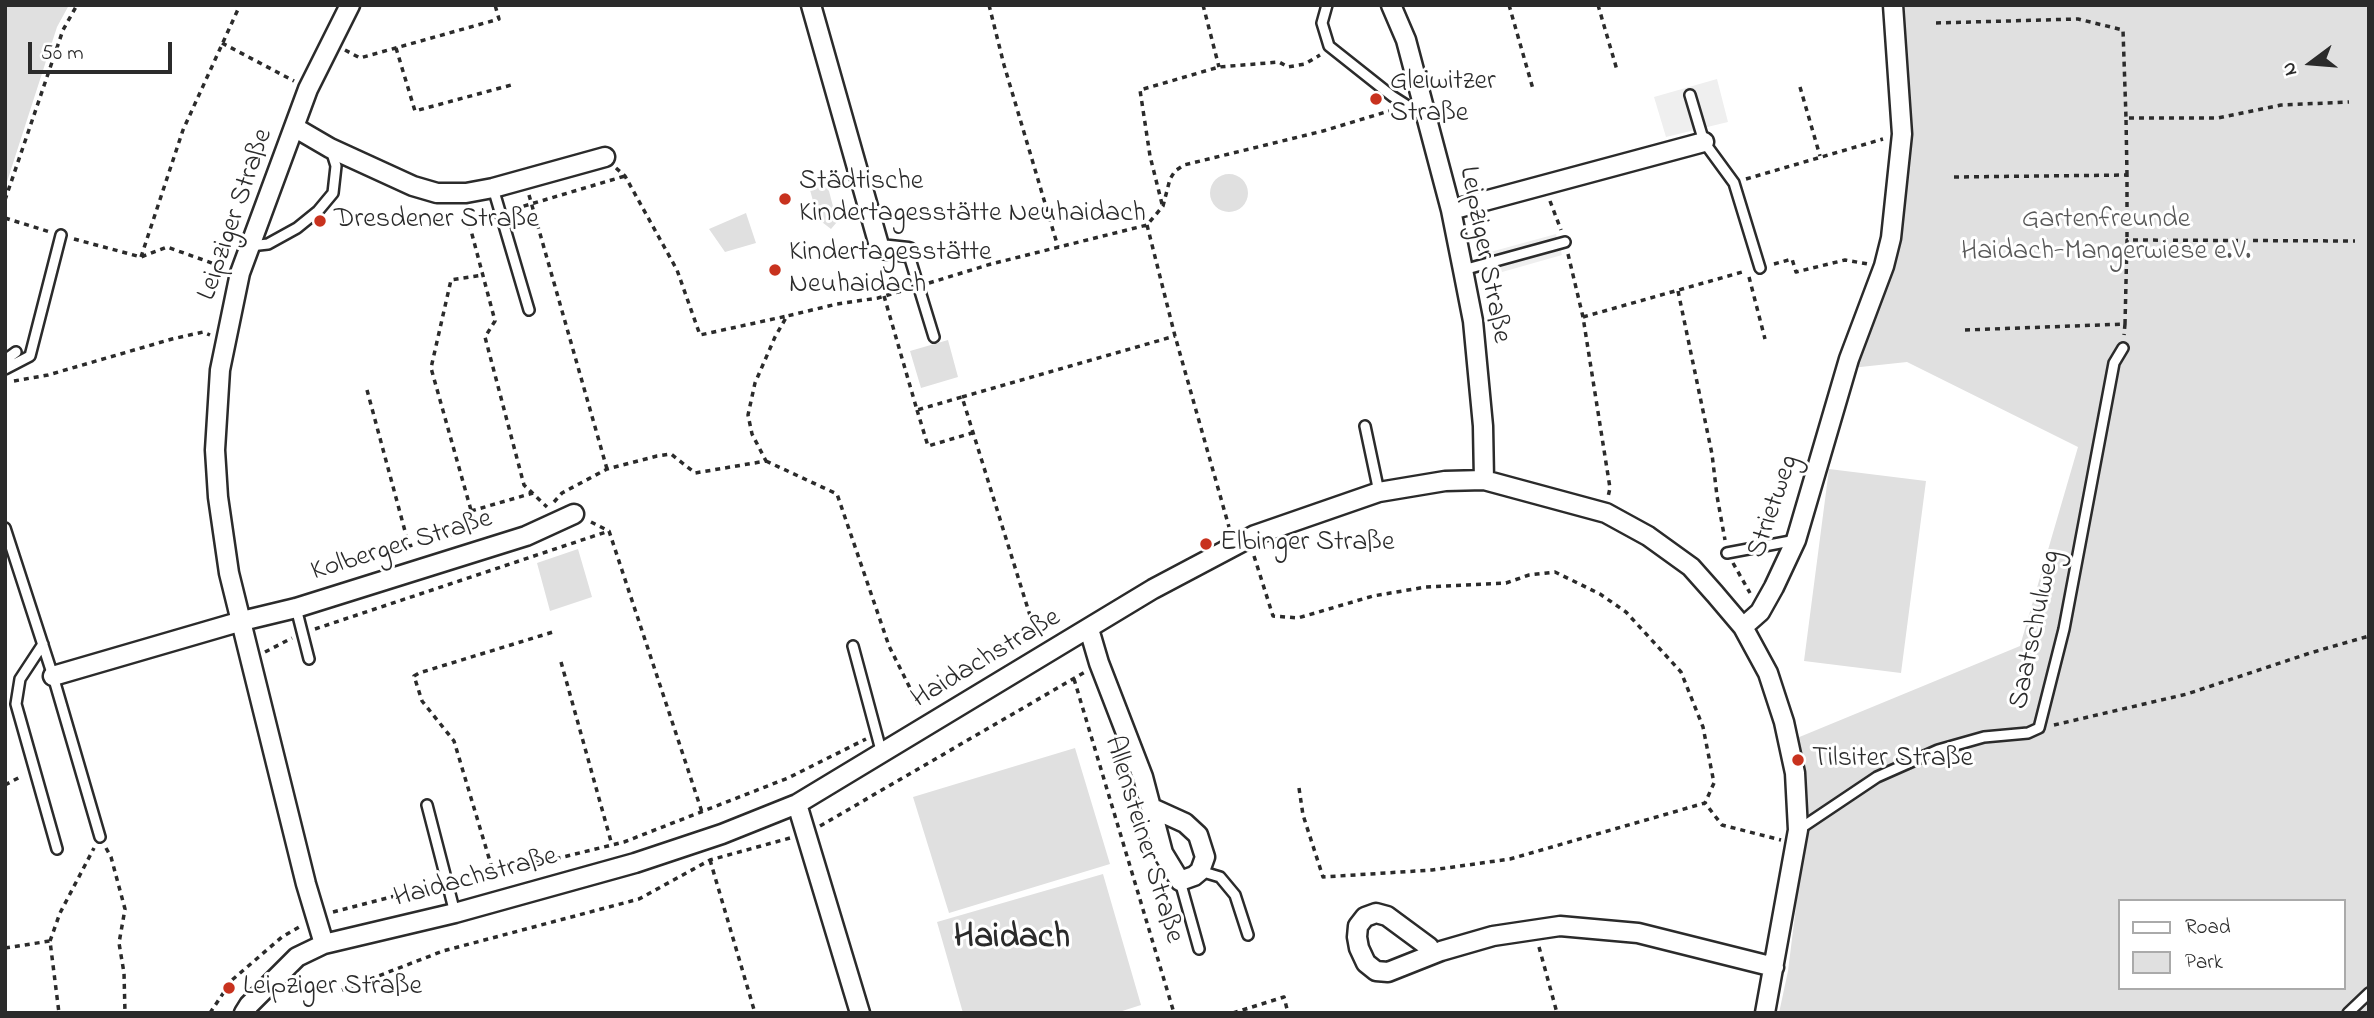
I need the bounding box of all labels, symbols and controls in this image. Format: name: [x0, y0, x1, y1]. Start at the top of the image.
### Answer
scale bar: [32, 28, 175, 72]
north arrow: [2276, 28, 2346, 98]
text: 50 m: [41, 39, 84, 69]
text: N: [2276, 59, 2305, 79]
place label: Gleiwitzer Straße: [1390, 66, 1496, 132]
marker: Gleiwitzer Straße: [1368, 91, 1384, 107]
street label: Leipziger Straße: [192, 125, 282, 305]
street label: Leipziger Straße: [1449, 164, 1517, 346]
place label: Städtische Kindertagesstätte Neuhaidach: [799, 166, 1146, 232]
marker: Städtische Kindertagesstätte Neuhaidach: [777, 191, 793, 207]
place label: Dresdener Straße: [334, 204, 539, 238]
park label: Gartenfreunde Haidach-Mangerwiese e.V.: [1961, 204, 2251, 270]
marker: Dresdener Straße: [312, 213, 328, 229]
place label: Kindertagesstätte Neuhaidach: [789, 237, 991, 303]
marker: Kindertagesstätte Neuhaidach: [767, 262, 783, 278]
street label: Strietweg: [1742, 451, 1808, 563]
street label: Kolberger Straße: [308, 504, 496, 590]
place label: Elbinger Straße: [1220, 527, 1394, 561]
marker: Elbinger Straße: [1198, 536, 1214, 552]
street label: Saatschulweg: [2004, 547, 2070, 713]
street label: Haidachstraße: [906, 602, 1068, 718]
street label: Allensteiner Straße: [1095, 732, 1189, 948]
place label: Tilsiter Straße: [1812, 743, 1973, 777]
marker: Tilsiter Straße: [1790, 752, 1806, 768]
street label: Haidachstraße: [391, 841, 561, 917]
legend: [2118, 899, 2346, 990]
text: Road: [2185, 913, 2231, 943]
district label: Haidach: [954, 919, 1070, 961]
text: Park: [2185, 948, 2223, 978]
place label: Leipziger Straße: [243, 971, 422, 1005]
marker: Leipziger Straße: [221, 980, 237, 996]

